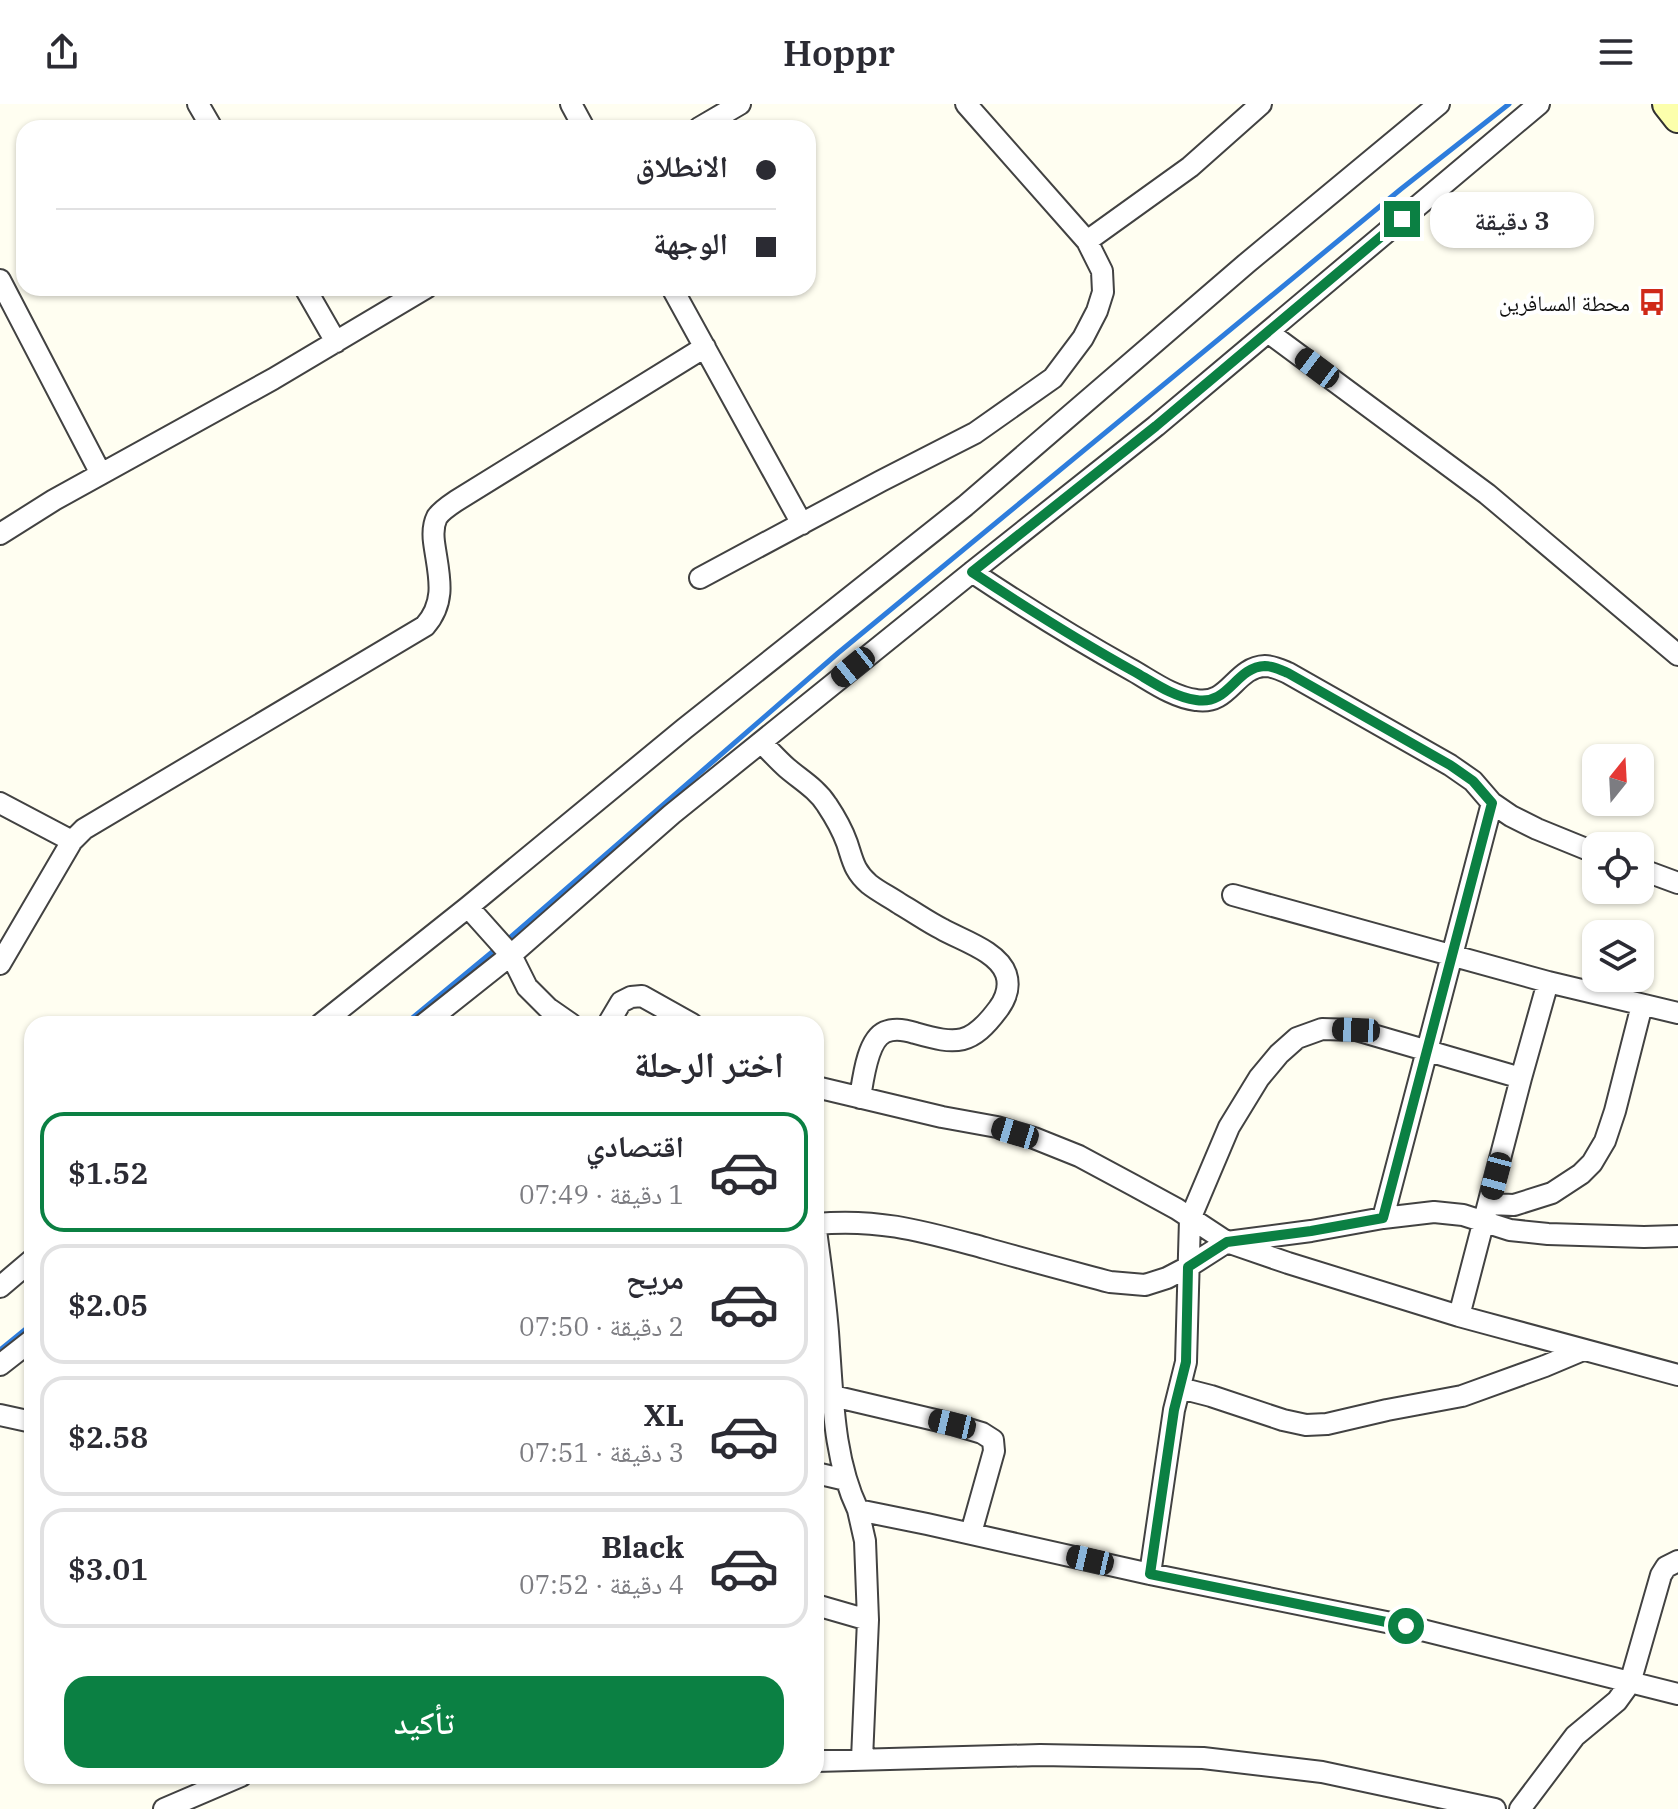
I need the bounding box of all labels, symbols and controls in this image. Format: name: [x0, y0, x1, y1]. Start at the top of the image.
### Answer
text: Hoppr: [783, 29, 895, 76]
icon: share: [40, 30, 84, 74]
icon: menu: [1594, 30, 1638, 74]
text: الانطلاق: [635, 146, 728, 185]
callout: 3 دقيقة: [1430, 191, 1594, 247]
route end: [1384, 201, 1420, 237]
text: 3 دقيقة: [1474, 203, 1550, 237]
text: الوجهة: [653, 223, 728, 262]
bus stop icon: محطة المسافرين: [1637, 287, 1667, 317]
place label: محطة المسافرين: [1499, 288, 1630, 317]
car: [1291, 344, 1343, 392]
car: [827, 643, 879, 691]
north arrow: [1582, 744, 1654, 816]
map controls: [1582, 744, 1654, 992]
button: locate: [1582, 832, 1654, 904]
button: layers: [1582, 920, 1654, 992]
car: [1332, 1017, 1380, 1043]
text: اختر الرحلة: [634, 1040, 784, 1087]
car: [989, 1115, 1041, 1151]
text: اقتصادي: [586, 1126, 684, 1165]
icon: car: [708, 1136, 780, 1208]
car: [1478, 1150, 1514, 1202]
text: $1.52: [68, 1153, 148, 1192]
text: 1 دقيقة · 07:49: [519, 1177, 684, 1211]
text: مريح: [626, 1258, 684, 1297]
icon: car: [708, 1268, 780, 1340]
text: $2.05: [68, 1285, 148, 1324]
text: 2 دقيقة · 07:50: [519, 1309, 684, 1343]
text: XL: [644, 1395, 684, 1434]
icon: car: [708, 1400, 780, 1472]
car: [926, 1407, 978, 1441]
text: $2.58: [68, 1417, 148, 1456]
text: 3 دقيقة · 07:51: [519, 1435, 684, 1469]
text: Black: [601, 1527, 684, 1566]
icon: car: [708, 1532, 780, 1604]
car: [1064, 1543, 1116, 1577]
text: $3.01: [68, 1549, 148, 1588]
text: 4 دقيقة · 07:52: [519, 1567, 684, 1601]
route start: [1388, 1608, 1424, 1644]
button: تأكيد: [64, 1676, 784, 1768]

